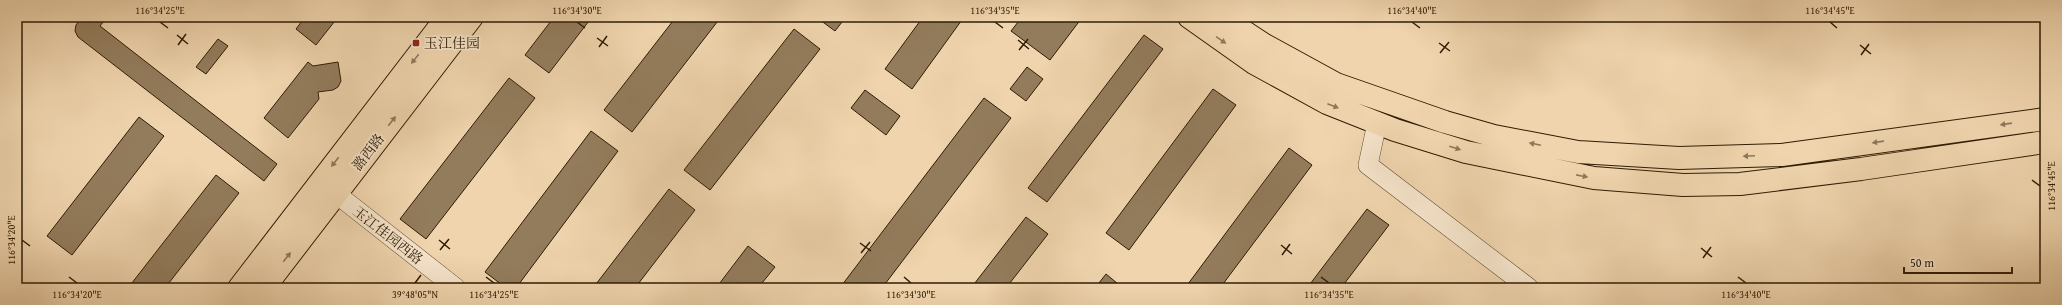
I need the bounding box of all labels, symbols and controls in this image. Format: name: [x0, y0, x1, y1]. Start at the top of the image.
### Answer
text: 116°34'25"E: [135, 3, 185, 18]
text: 116°34'30"E: [552, 3, 602, 18]
text: 116°34'35"E: [970, 3, 1020, 18]
text: 116°34'40"E: [1387, 3, 1437, 18]
text: 116°34'45"E: [1805, 3, 1855, 18]
place label: 玉江佳园: [424, 33, 480, 53]
one-way arrow: [1215, 36, 1226, 44]
marker: 玉江佳园: [411, 38, 421, 48]
one-way arrow: [411, 54, 419, 64]
one-way arrow: [1327, 103, 1339, 109]
one-way arrow: [388, 115, 396, 126]
one-way arrow: [2000, 121, 2012, 127]
street label: 潞西路: [347, 129, 389, 175]
one-way arrow: [1872, 139, 1884, 145]
one-way arrow: [1529, 141, 1542, 147]
one-way arrow: [1450, 145, 1462, 151]
one-way arrow: [1743, 153, 1755, 160]
one-way arrow: [331, 157, 340, 168]
text: 116°34'45"E: [2044, 161, 2059, 211]
one-way arrow: [1576, 173, 1588, 179]
street label: 玉江佳园西路: [349, 201, 427, 269]
text: 116°34'20"E: [4, 215, 19, 265]
scale bar: [1904, 249, 2012, 275]
one-way arrow: [283, 252, 292, 263]
text: 50 m: [1910, 254, 1934, 271]
text: 116°34'20"E: [52, 287, 102, 302]
text: 39°48'05"N: [392, 287, 438, 302]
text: 116°34'25"E: [469, 287, 519, 302]
text: 116°34'30"E: [886, 287, 936, 302]
text: 116°34'35"E: [1304, 287, 1354, 302]
text: 116°34'40"E: [1721, 287, 1771, 302]

